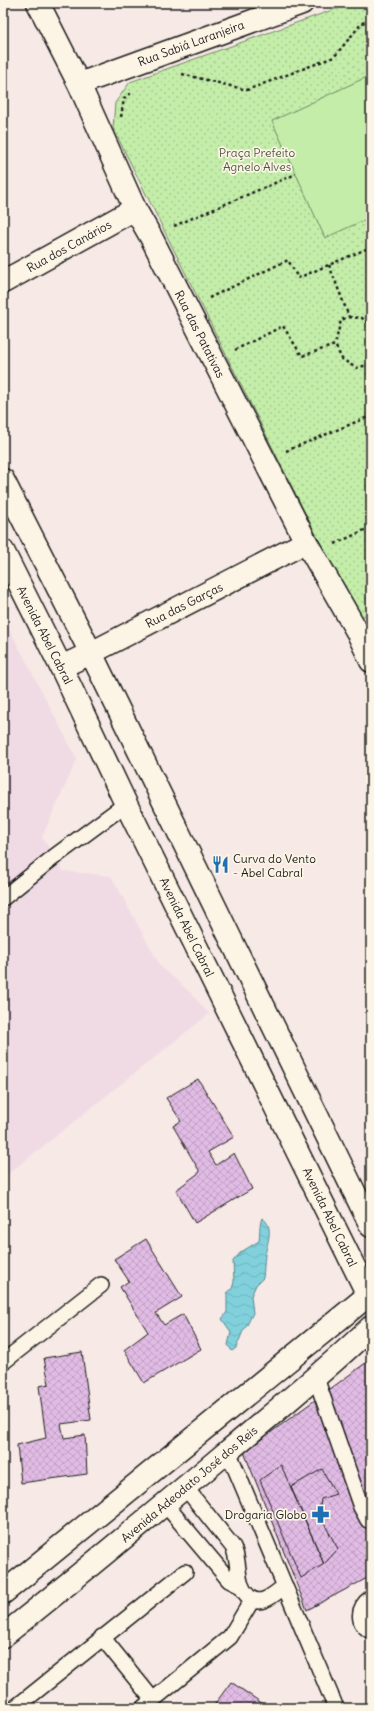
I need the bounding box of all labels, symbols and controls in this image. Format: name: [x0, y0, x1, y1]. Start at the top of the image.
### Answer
street label: Rua Sabiá Laranjeira: [136, 17, 246, 69]
park label: Praça Prefeito Agnelo Alves: [219, 145, 295, 174]
street label: Rua dos Canários: [24, 217, 114, 275]
street label: Rua das Patativas: [172, 288, 228, 380]
street label: Rua das Garças: [143, 579, 225, 631]
street label: Avenida Abel Cabral: [14, 583, 76, 687]
place label: Curva do Vento - Abel Cabral: [233, 851, 316, 880]
restaurant icon: Curva do Vento - Abel Cabral: [210, 855, 230, 875]
street label: Avenida Abel Cabral: [157, 875, 217, 979]
street label: Avenida Abel Cabral: [300, 1165, 360, 1269]
street label: Avenida Adeodato José dos Reis: [118, 1422, 260, 1546]
pharmacy icon: Drogaria Globo: [310, 1504, 330, 1524]
place label: Drogaria Globo: [225, 1507, 307, 1522]

